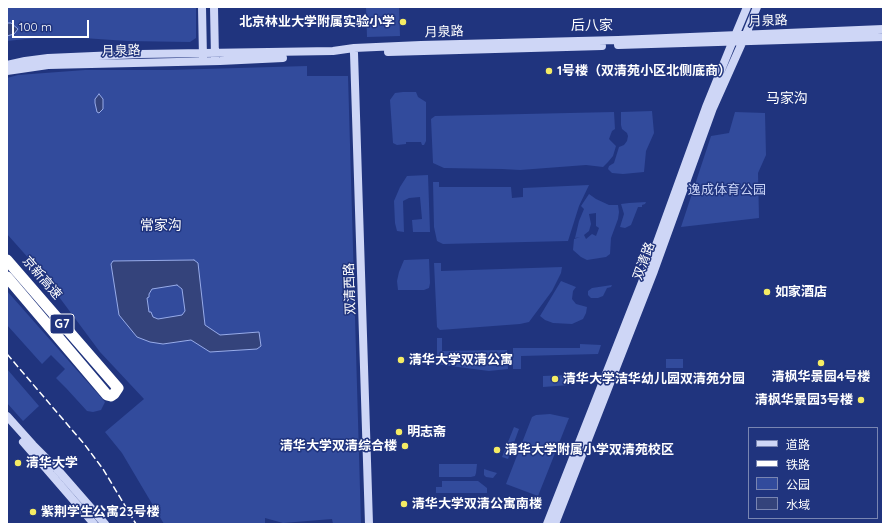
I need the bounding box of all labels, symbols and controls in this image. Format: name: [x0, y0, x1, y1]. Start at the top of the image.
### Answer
scale bar: [14, 12, 91, 38]
street label: 月泉路: [748, 13, 788, 29]
place label: 北京林业大学附属实验小学: [239, 14, 395, 30]
marker: 北京林业大学附属实验小学: [398, 17, 408, 27]
district label: 后八家: [571, 18, 613, 34]
text: 100 m: [19, 19, 52, 34]
street label: 月泉路: [424, 24, 464, 40]
street label: 月泉路: [101, 43, 141, 59]
place label: 1号楼（双清苑小区北侧底商）: [557, 63, 731, 79]
marker: 1号楼（双清苑小区北侧底商）: [544, 66, 554, 76]
district label: 马家沟: [766, 91, 808, 107]
park label: 逸成体育公园: [688, 182, 766, 198]
district label: 常家沟: [140, 218, 182, 234]
street label: 双清路: [630, 240, 658, 282]
street label: 京新高速: [19, 253, 65, 303]
street label: 双清西路: [341, 263, 359, 315]
place label: 如家酒店: [775, 284, 827, 300]
marker: 如家酒店: [762, 287, 772, 297]
road number: G7: [50, 314, 74, 334]
place label: 清华大学双清公寓: [409, 352, 513, 368]
marker: 清华大学双清公寓: [396, 355, 406, 365]
marker: 清枫华景园4号楼: [816, 358, 826, 368]
place label: 清枫华景园4号楼: [772, 369, 870, 385]
place label: 清华大学洁华幼儿园双清苑分园: [563, 371, 745, 387]
marker: 清华大学洁华幼儿园双清苑分园: [550, 374, 560, 384]
place label: 清枫华景园3号楼: [755, 392, 853, 408]
marker: 清枫华景园3号楼: [856, 395, 866, 405]
place label: 明志斋: [407, 424, 446, 440]
marker: 明志斋: [394, 427, 404, 437]
legend: [748, 427, 878, 519]
text: 道路: [786, 437, 810, 452]
place label: 清华大学双清综合楼: [280, 438, 397, 454]
marker: 清华大学双清综合楼: [400, 441, 410, 451]
place label: 清华大学附属小学双清苑校区: [505, 442, 674, 458]
marker: 清华大学附属小学双清苑校区: [492, 445, 502, 455]
place label: 清华大学: [26, 455, 78, 471]
text: 铁路: [786, 457, 810, 472]
marker: 清华大学: [13, 458, 23, 468]
text: 公园: [786, 477, 810, 492]
place label: 清华大学双清公寓南楼: [412, 496, 542, 512]
text: 水域: [786, 497, 810, 512]
marker: 清华大学双清公寓南楼: [399, 499, 409, 509]
place label: 紫荆学生公寓23号楼: [41, 504, 159, 520]
marker: 紫荆学生公寓23号楼: [28, 507, 38, 517]

